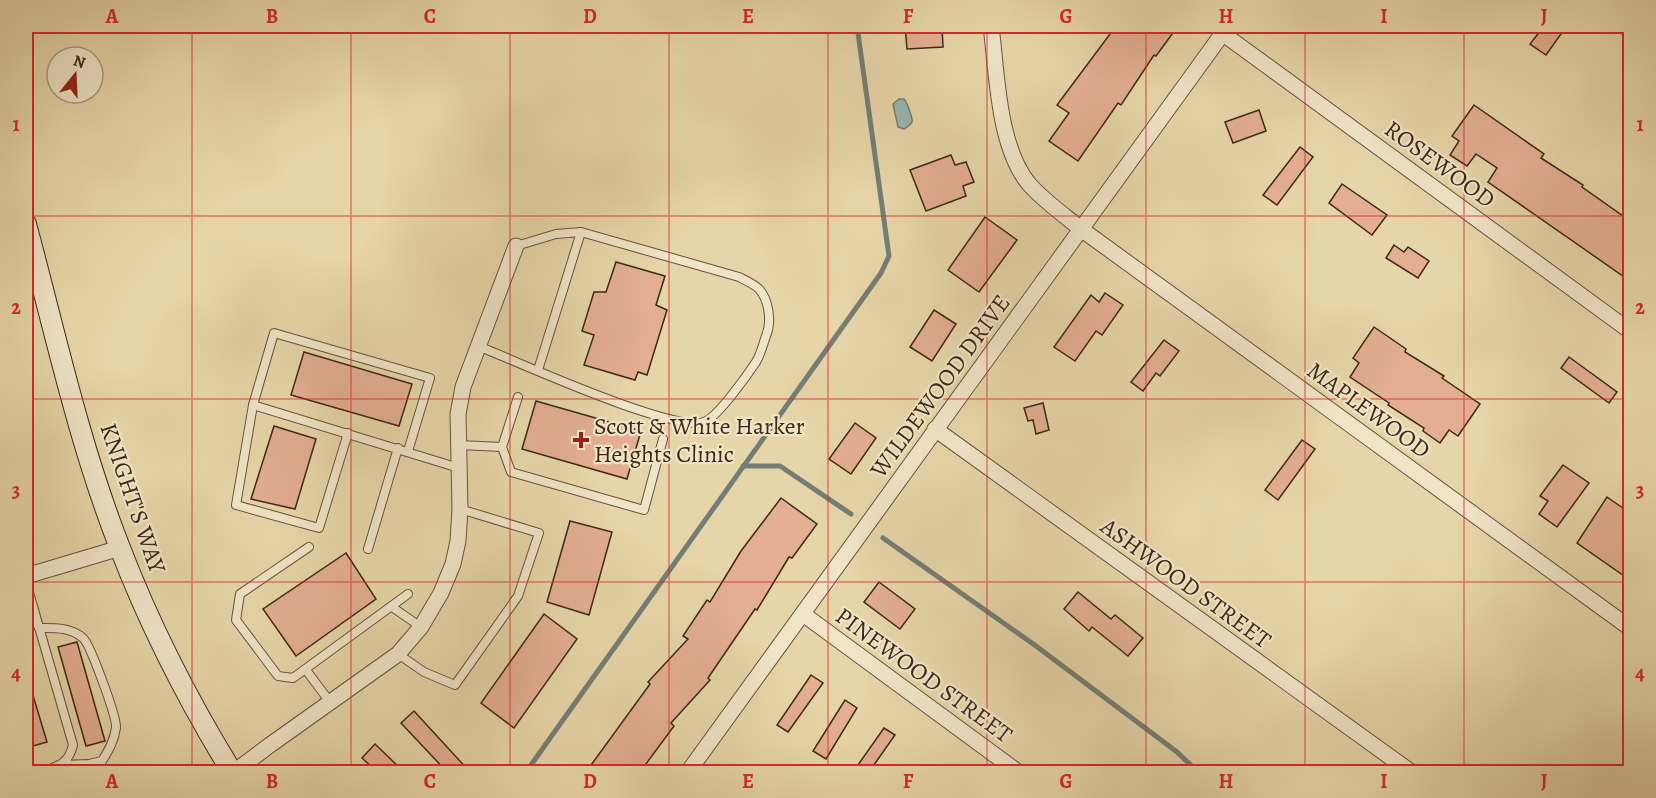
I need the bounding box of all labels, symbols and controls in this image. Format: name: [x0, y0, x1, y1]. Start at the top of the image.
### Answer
text: A: [105, 3, 119, 30]
text: B: [266, 3, 278, 30]
text: C: [424, 3, 436, 30]
text: D: [583, 3, 597, 30]
text: E: [742, 3, 754, 30]
text: F: [903, 3, 914, 30]
text: G: [1059, 3, 1073, 30]
text: H: [1219, 3, 1234, 30]
text: I: [1380, 3, 1388, 30]
text: J: [1541, 3, 1548, 30]
north arrow: [45, 45, 105, 105]
text: N: [70, 49, 89, 74]
text: 1: [12, 111, 20, 138]
text: 1: [1636, 111, 1644, 138]
street label: ROSEWOOD: [1378, 113, 1502, 215]
street label: WILDEWOOD DRIVE: [862, 288, 1017, 485]
text: 2: [11, 294, 21, 321]
text: 2: [1635, 294, 1645, 321]
street label: MAPLEWOOD: [1301, 354, 1437, 466]
place label: Scott & White Harker Heights Clinic: [594, 410, 805, 470]
street label: KNIGHT'S WAY: [92, 419, 174, 578]
marker: Scott & White Harker Heights Clinic: [572, 431, 590, 449]
text: 3: [12, 477, 20, 504]
text: 3: [1636, 477, 1644, 504]
street label: ASHWOOD STREET: [1094, 510, 1278, 656]
street label: PINEWOOD STREET: [829, 600, 1019, 750]
text: 4: [11, 660, 21, 687]
text: 4: [1635, 660, 1645, 687]
text: A: [105, 768, 119, 795]
text: B: [266, 768, 278, 795]
text: C: [424, 768, 436, 795]
text: D: [583, 768, 597, 795]
text: E: [742, 768, 754, 795]
text: F: [903, 768, 914, 795]
text: G: [1059, 768, 1073, 795]
text: H: [1219, 768, 1234, 795]
text: I: [1380, 768, 1388, 795]
text: J: [1541, 768, 1548, 795]

